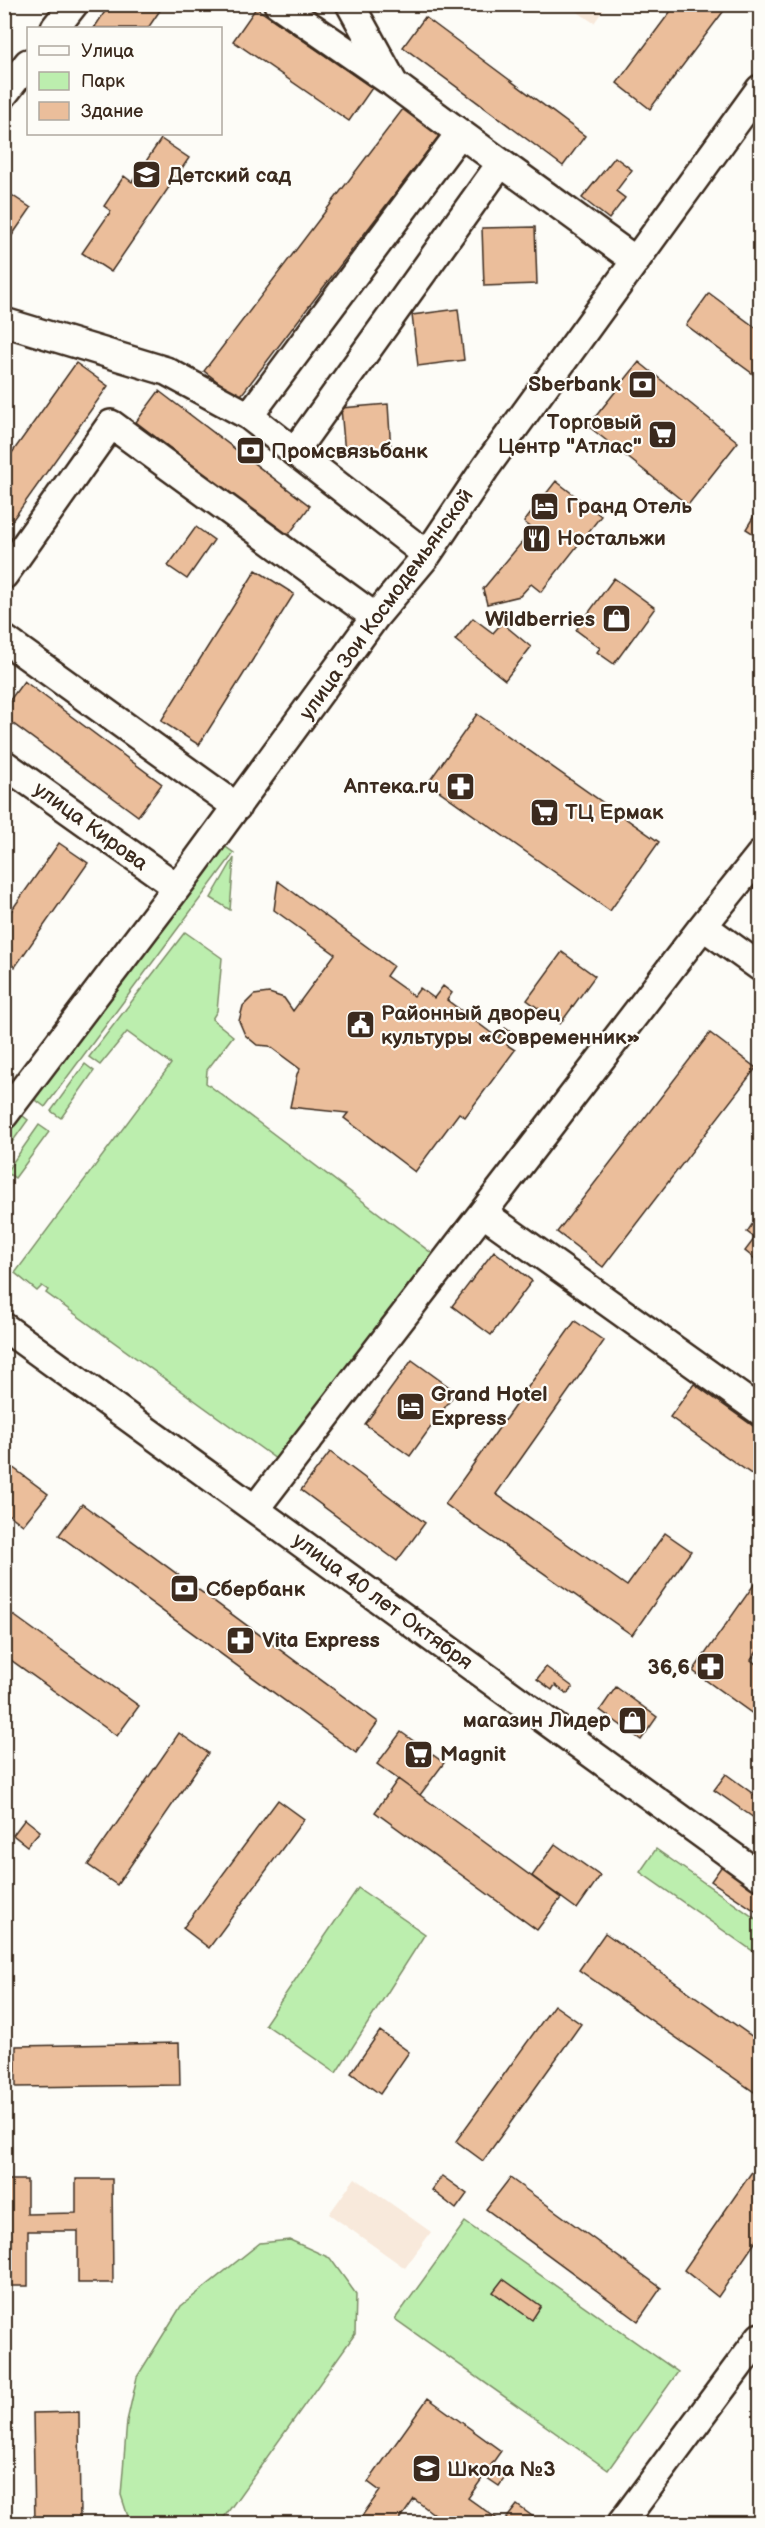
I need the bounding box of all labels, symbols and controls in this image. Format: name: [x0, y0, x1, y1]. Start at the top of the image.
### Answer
legend: [27, 27, 222, 135]
text: Улица: [81, 41, 135, 62]
text: Парк: [81, 71, 125, 92]
text: Здание: [81, 101, 143, 122]
school or university icon: Детский сад: [131, 159, 163, 191]
place label: Детский сад: [168, 163, 291, 188]
bank icon: Sberbank: [626, 368, 658, 400]
place label: Sberbank: [528, 372, 621, 397]
place label: Торговый Центр "Атлас": [498, 410, 642, 459]
supermarket icon: Торговый Центр "Атлас": [647, 418, 679, 450]
bank icon: Промсвязьбанк: [234, 435, 266, 467]
place label: Промсвязьбанк: [271, 439, 428, 464]
street label: улица Зои Космодемьянской: [294, 484, 479, 725]
hotel icon: Гранд Отель: [529, 490, 561, 522]
place label: Гранд Отель: [566, 494, 692, 519]
restaurant icon: Ностальжи: [520, 522, 552, 554]
place label: Ностальжи: [557, 526, 666, 551]
shop icon: Wildberries: [600, 603, 632, 635]
place label: Wildberries: [485, 607, 595, 632]
pharmacy icon: Аптека.ru: [444, 770, 476, 802]
place label: Аптека.ru: [343, 774, 439, 799]
street label: улица Кирова: [29, 777, 153, 877]
supermarket icon: ТЦ Ермак: [528, 796, 560, 828]
place label: ТЦ Ермак: [565, 800, 664, 825]
place label: Районный дворец культуры «Современник»: [381, 1001, 640, 1050]
public building icon: Районный дворец культуры «Современник»: [344, 1009, 376, 1041]
place label: Grand Hotel Express: [431, 1382, 548, 1431]
hotel icon: Grand Hotel Express: [394, 1390, 426, 1422]
street label: улица 40 лет Октября: [288, 1528, 478, 1675]
bank icon: Сбербанк: [169, 1573, 201, 1605]
place label: Сбербанк: [206, 1577, 306, 1602]
pharmacy icon: Vita Express: [225, 1624, 257, 1656]
place label: Vita Express: [262, 1628, 380, 1653]
pharmacy icon: 36,6: [695, 1651, 727, 1683]
place label: 36,6: [648, 1655, 690, 1680]
shop icon: магазин Лидер: [616, 1704, 648, 1736]
place label: магазин Лидер: [463, 1708, 612, 1733]
supermarket icon: Magnit: [403, 1738, 435, 1770]
place label: Magnit: [440, 1742, 506, 1767]
school or university icon: Школа №3: [410, 2453, 442, 2485]
place label: Школа №3: [447, 2457, 555, 2482]

